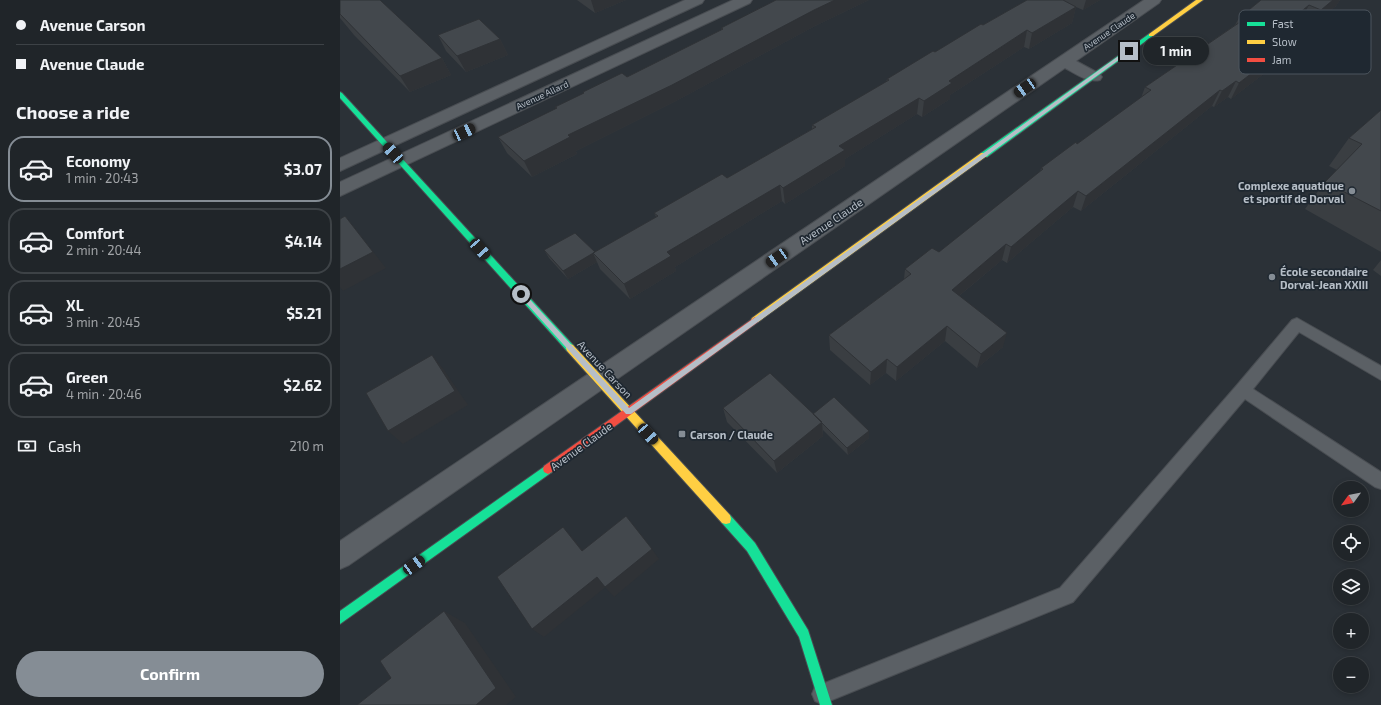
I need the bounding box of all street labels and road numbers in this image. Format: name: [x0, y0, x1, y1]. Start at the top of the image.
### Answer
street label: Avenue Claude: [1081, 10, 1137, 52]
street label: Avenue Allard: [514, 78, 570, 112]
street label: Avenue Claude: [797, 195, 865, 247]
street label: Avenue Carson: [575, 337, 635, 401]
street label: Avenue Claude: [547, 419, 615, 473]

